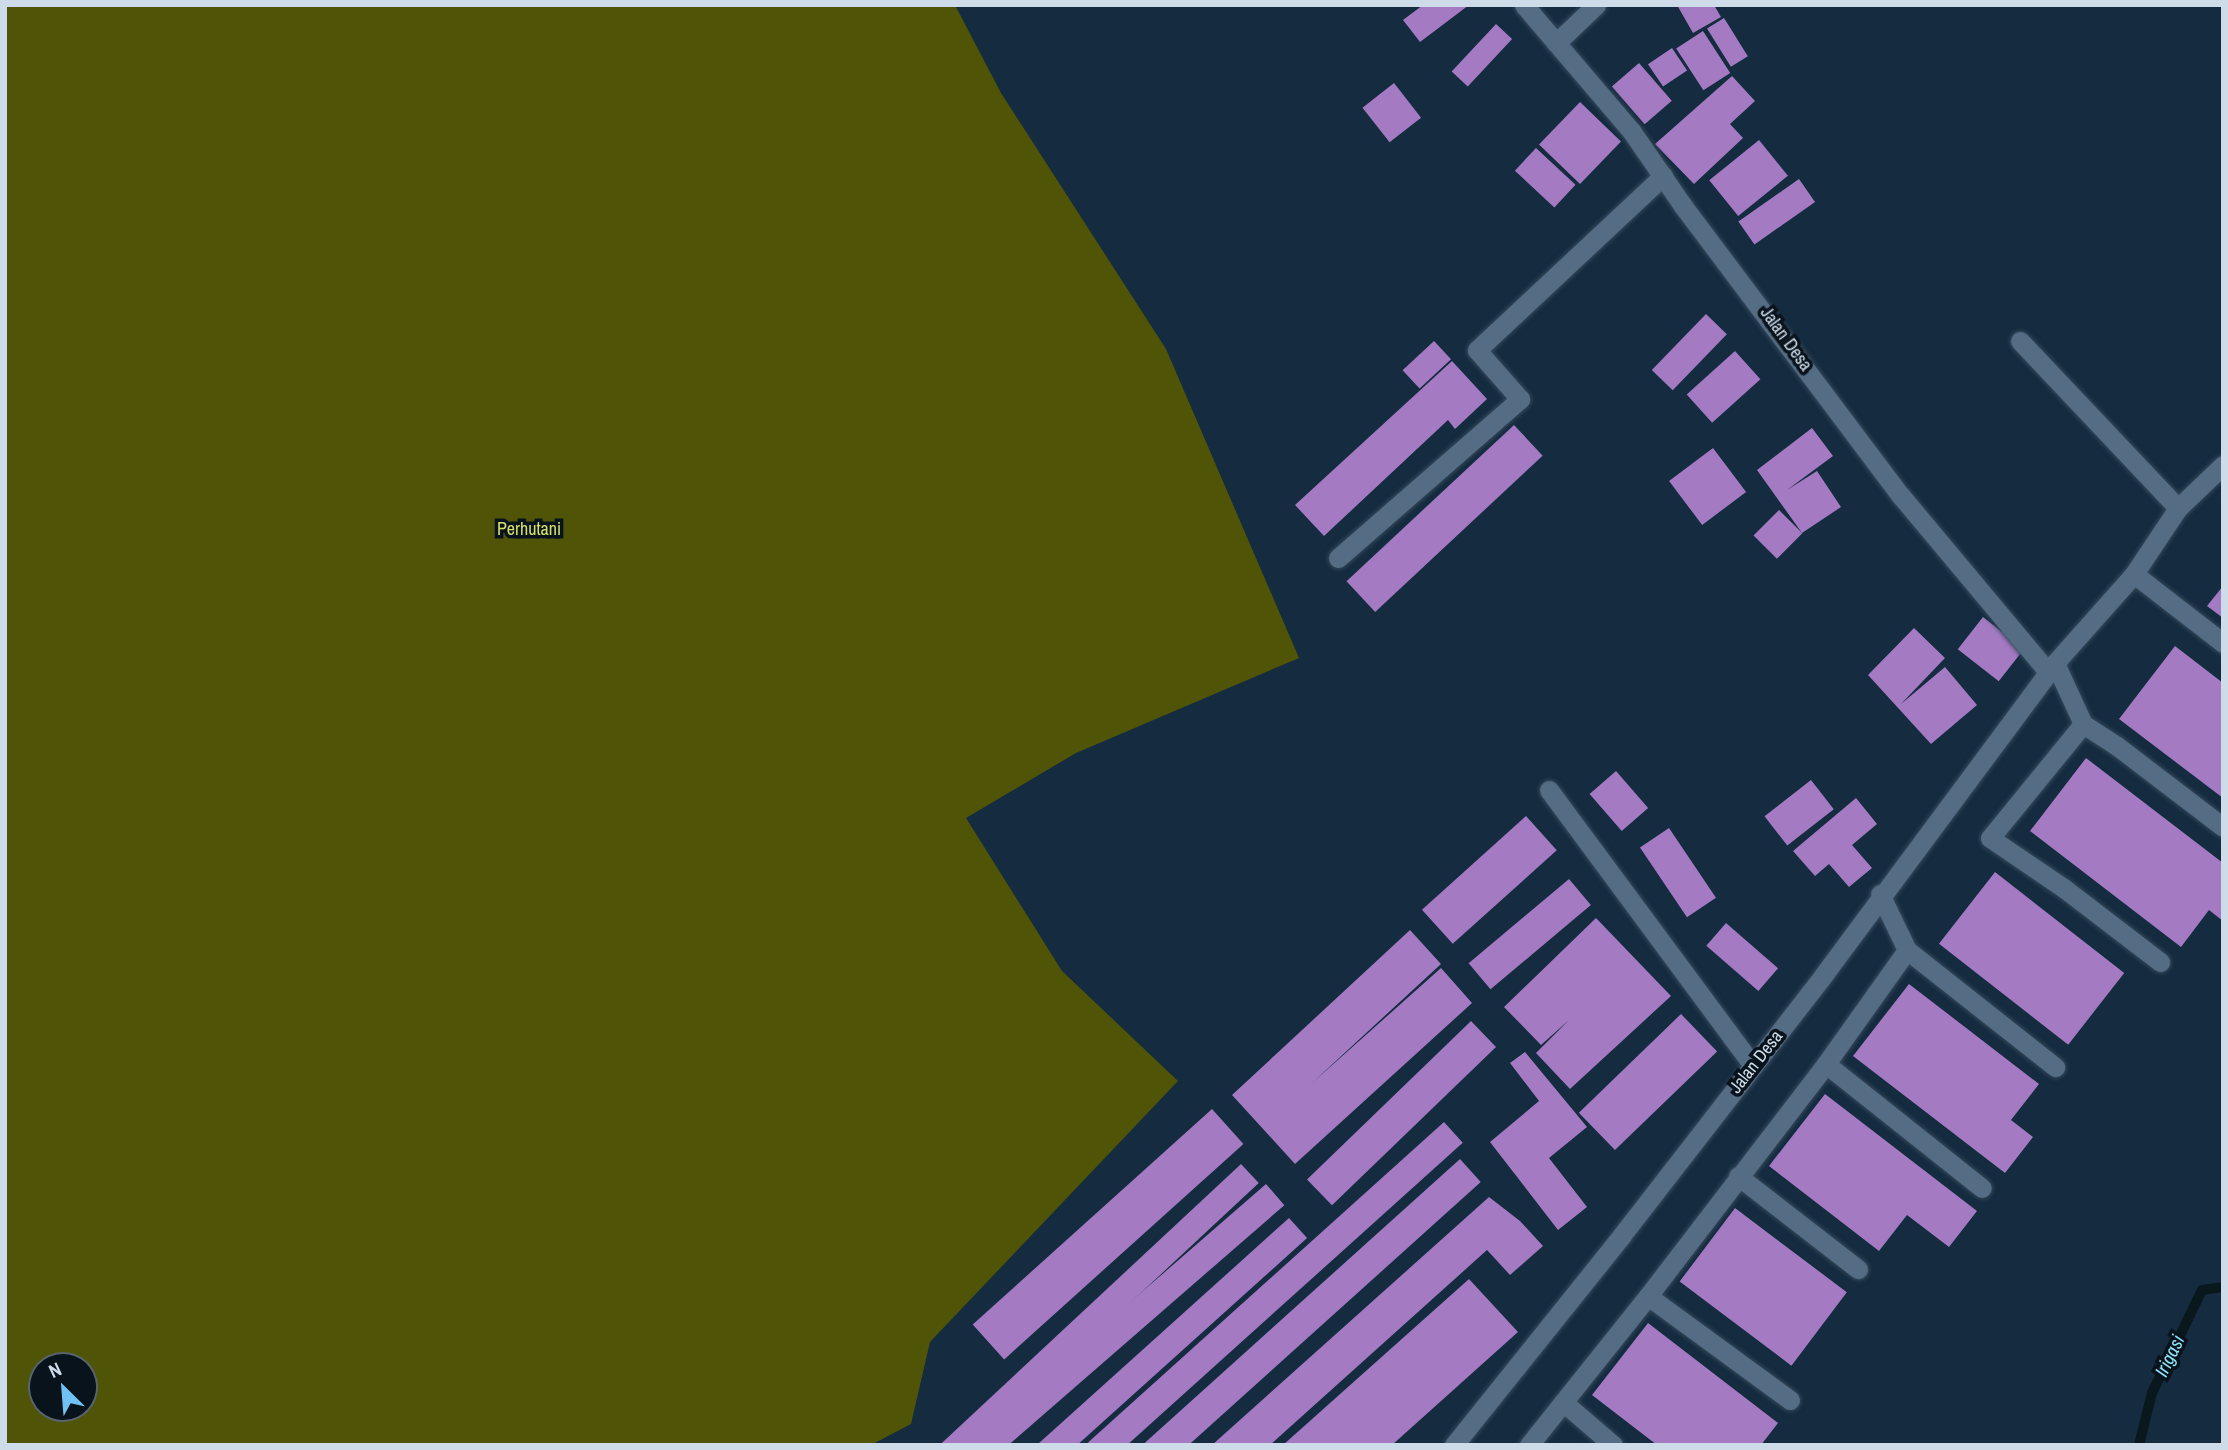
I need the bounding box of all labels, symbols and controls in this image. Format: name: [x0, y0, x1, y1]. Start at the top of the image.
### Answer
street label: Jalan Desa: [1756, 303, 1816, 375]
park label: Perhutani: [497, 518, 561, 540]
street label: Jalan Desa: [1725, 1026, 1787, 1098]
water label: Irigasi: [2150, 1332, 2190, 1380]
north arrow: [28, 1352, 98, 1422]
text: N: [44, 1356, 66, 1384]

